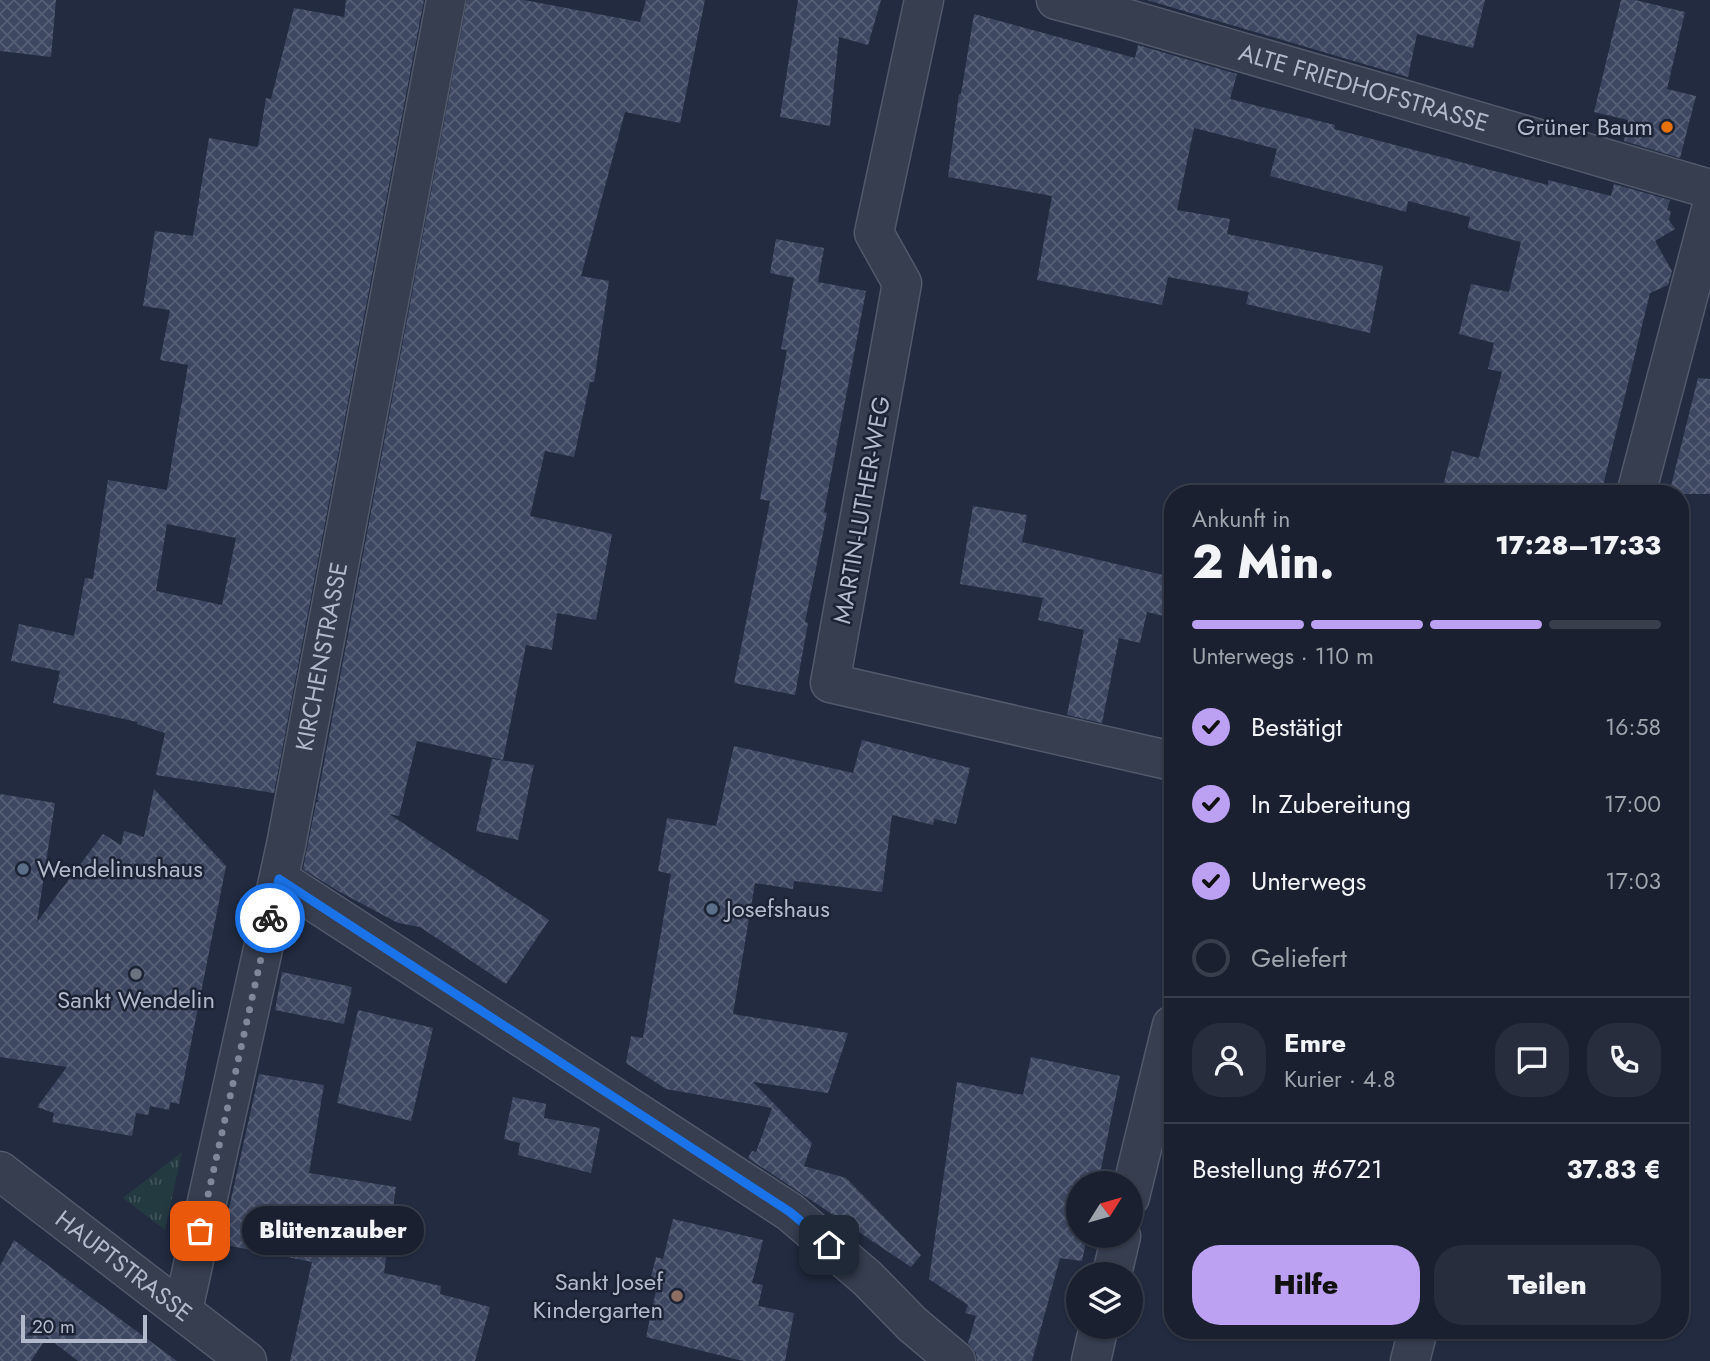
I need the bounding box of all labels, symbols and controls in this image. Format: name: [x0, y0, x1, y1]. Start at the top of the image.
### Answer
street label: ALTE FRIEDHOFSTRASSE: [1235, 34, 1493, 140]
place label: Grüner Baum: [1517, 109, 1653, 144]
marker: Grüner Baum: [1659, 119, 1675, 135]
street label: MARTIN-LUTHER-WEG: [824, 393, 899, 627]
text: Ankunft in: [1192, 502, 1290, 536]
text: 17:28–17:33: [1495, 526, 1661, 564]
text: 2 Min.: [1192, 529, 1334, 595]
street label: KIRCHENSTRASSE: [286, 559, 356, 754]
text: Unterwegs · 110 m: [1192, 639, 1374, 673]
icon: check: [1192, 708, 1230, 746]
text: Bestätigt: [1251, 708, 1342, 746]
text: 16:58: [1605, 710, 1661, 744]
icon: check: [1192, 785, 1230, 823]
text: In Zubereitung: [1251, 785, 1411, 823]
text: 17:00: [1604, 787, 1661, 821]
place label: Wendelinushaus: [37, 851, 203, 886]
marker: Wendelinushaus: [15, 861, 31, 877]
icon: check: [1192, 862, 1230, 900]
text: Unterwegs: [1251, 862, 1366, 900]
text: 17:03: [1605, 864, 1661, 898]
courier: [235, 883, 305, 953]
place label: Josefshaus: [723, 891, 830, 926]
icon: bike: [251, 899, 289, 937]
marker: Josefshaus: [704, 901, 720, 917]
text: Geliefert: [1251, 939, 1347, 977]
marker: Sankt Wendelin: [128, 966, 144, 982]
place label: Sankt Wendelin: [57, 982, 215, 1017]
button: person: [1192, 1023, 1266, 1097]
button: chat: [1495, 1023, 1569, 1097]
button: phone: [1587, 1023, 1661, 1097]
text: Emre: [1284, 1024, 1346, 1062]
text: Kurier · 4.8: [1284, 1062, 1396, 1096]
text: Bestellung #6721: [1192, 1150, 1383, 1188]
text: 37.83 €: [1567, 1150, 1661, 1188]
north arrow: [1066, 1171, 1143, 1248]
map controls: [1066, 1171, 1143, 1339]
pin: [170, 1201, 230, 1261]
street label: HAUPTSTRASSE: [48, 1202, 200, 1330]
callout: Blütenzauber: [242, 1206, 424, 1256]
icon: bag: [181, 1212, 219, 1250]
text: Blütenzauber: [259, 1213, 407, 1247]
pin: [799, 1215, 859, 1275]
icon: home: [810, 1226, 848, 1264]
button: Hilfe: [1192, 1245, 1420, 1325]
button: Teilen: [1434, 1245, 1661, 1325]
button: layers: [1066, 1262, 1143, 1339]
place label: Sankt Josef Kindergarten: [533, 1264, 664, 1327]
marker: Sankt Josef Kindergarten: [669, 1288, 685, 1304]
scale bar: [21, 1312, 147, 1344]
text: 20 m: [32, 1313, 75, 1340]

